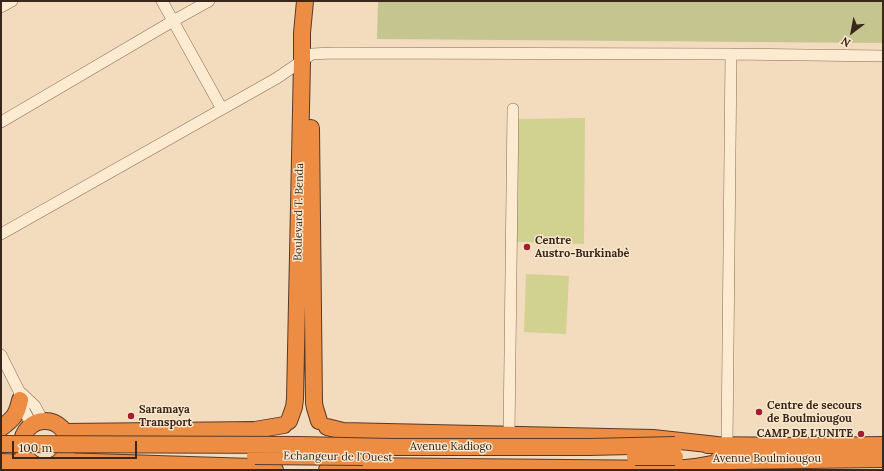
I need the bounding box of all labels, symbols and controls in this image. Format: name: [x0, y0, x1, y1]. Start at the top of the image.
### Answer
north arrow: [832, 12, 872, 52]
text: N: [838, 34, 853, 50]
street label: Boulevard T. Benda: [292, 163, 306, 261]
place label: Centre Austro-Burkinabè: [535, 234, 629, 260]
marker: Centre Austro-Burkinabè: [522, 242, 532, 252]
place label: Centre de secours de Boulmiougou: [767, 399, 862, 425]
place label: Saramaya Transport: [139, 403, 192, 429]
marker: Centre de secours de Boulmiougou: [754, 407, 764, 417]
marker: Saramaya Transport: [126, 411, 136, 421]
place label: CAMP DE L'UNITE: [757, 427, 853, 441]
marker: CAMP DE L'UNITE: [856, 429, 866, 439]
scale bar: [14, 433, 139, 459]
text: 100 m: [19, 440, 52, 455]
street label: Avenue Kadiogo: [410, 440, 492, 454]
street label: Echangeur de l'Ouest: [283, 449, 393, 465]
street label: Avenue Boulmiougou: [713, 452, 821, 466]

